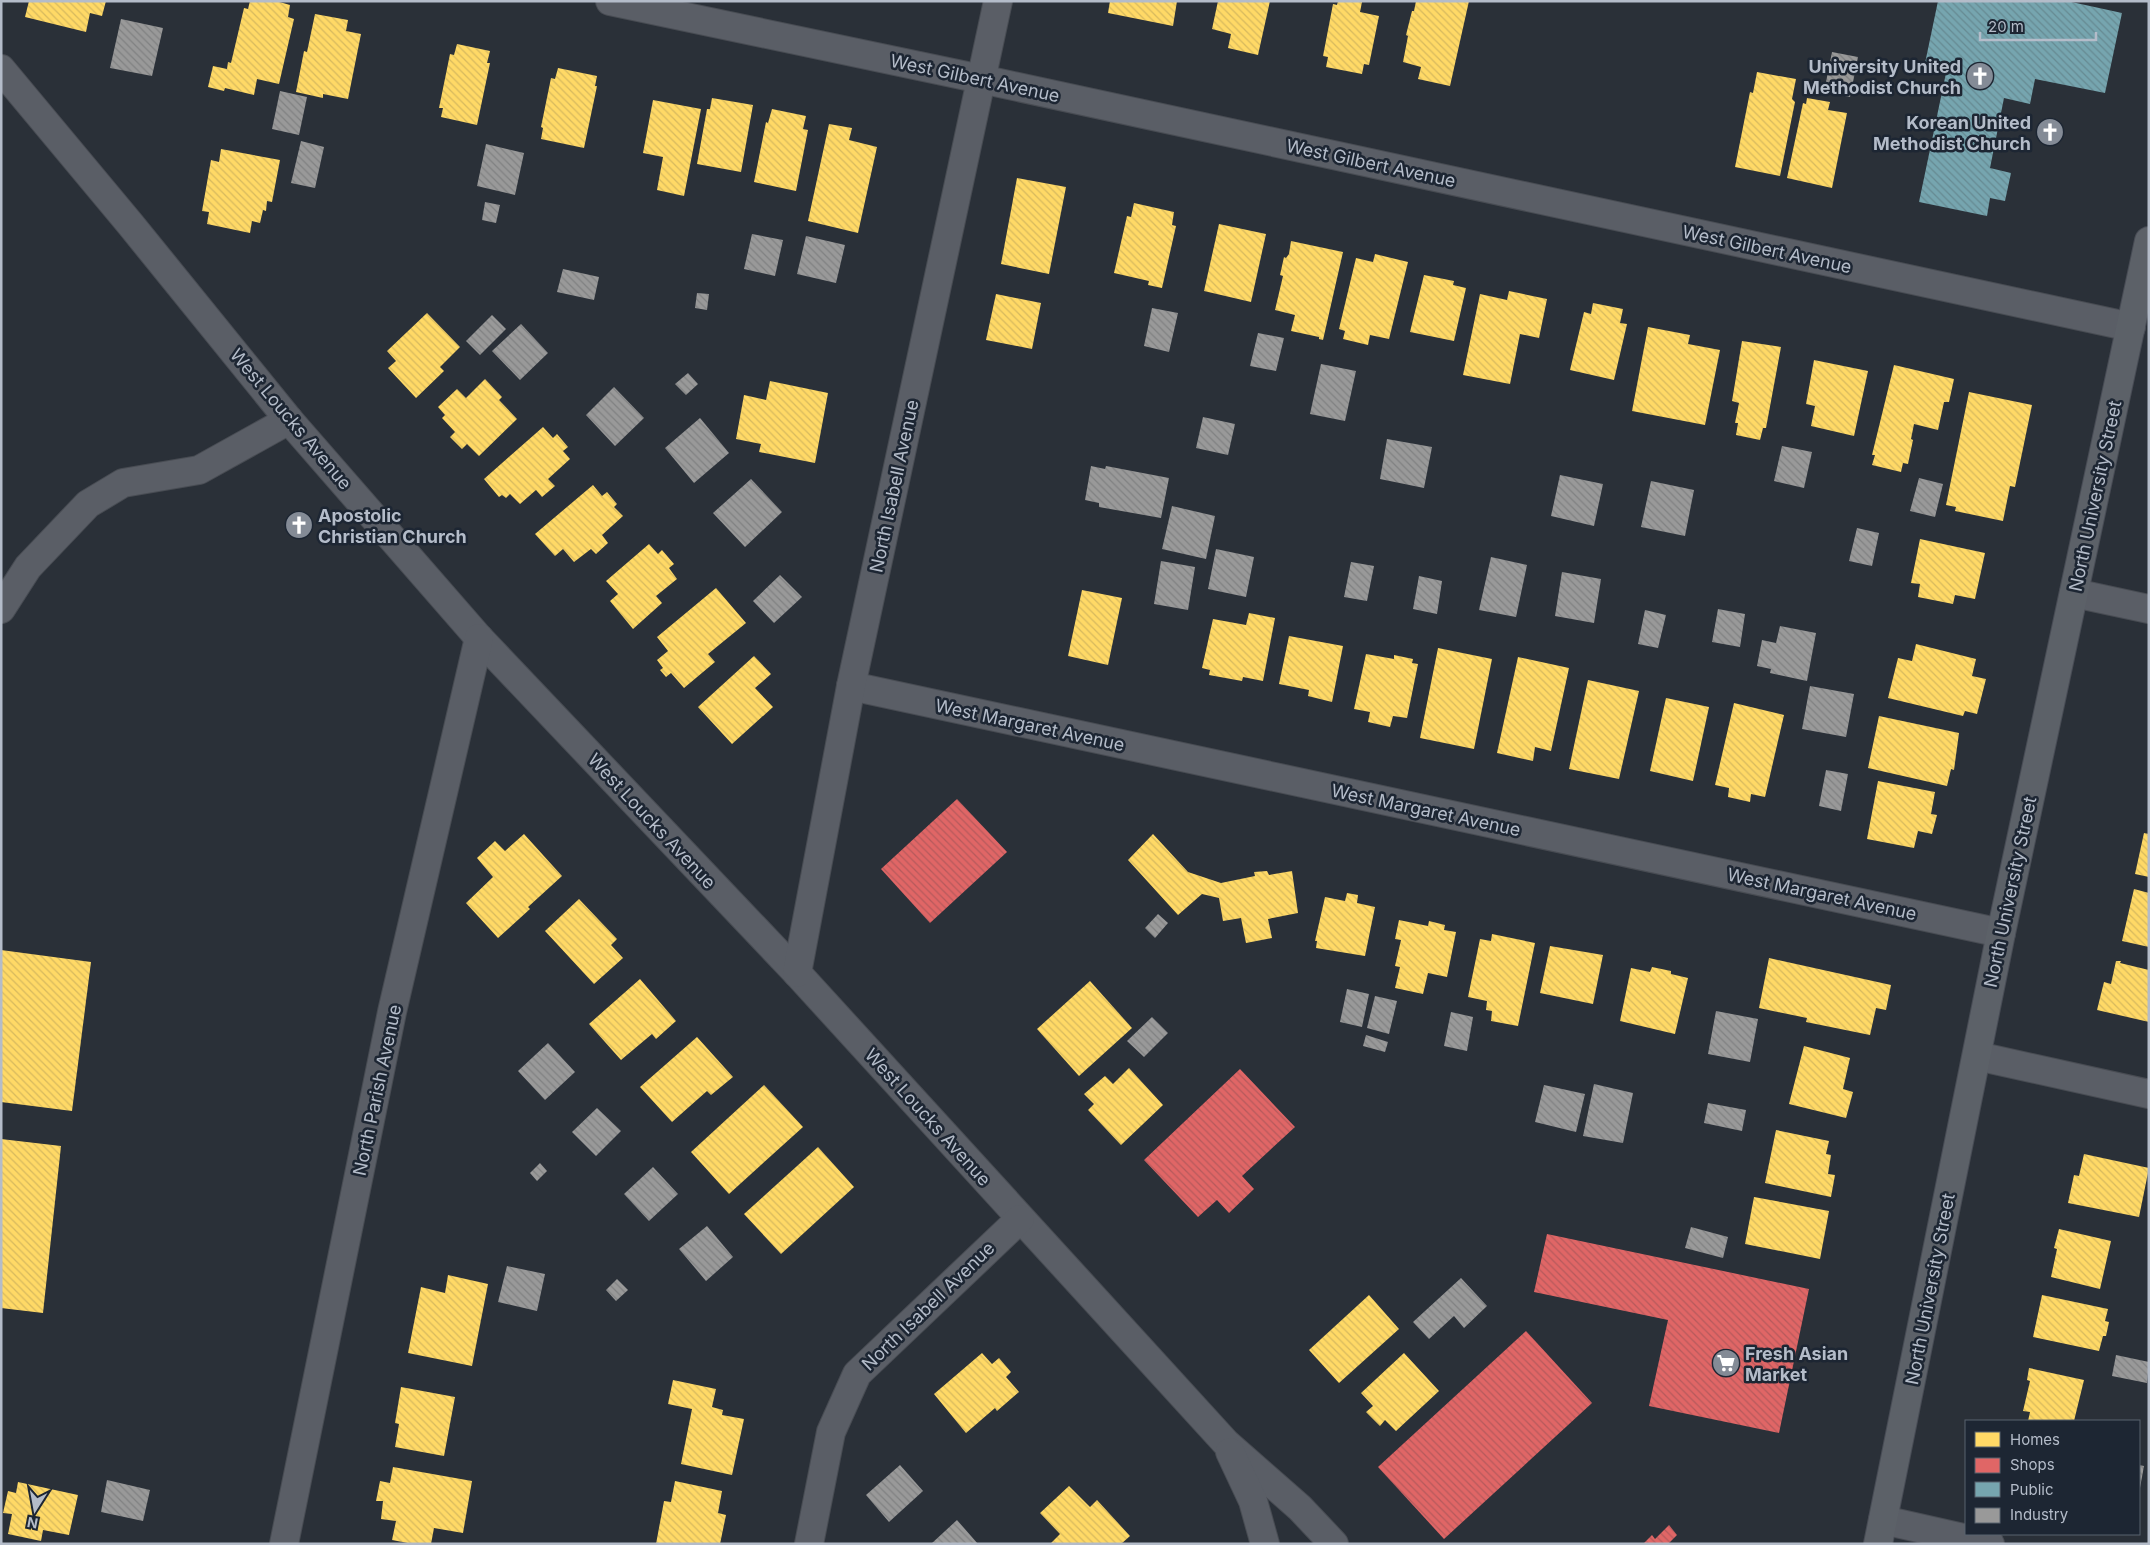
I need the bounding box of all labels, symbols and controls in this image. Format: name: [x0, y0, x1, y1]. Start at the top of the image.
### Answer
scale bar: [1980, 10, 2096, 42]
text: 20 m: [1988, 17, 2024, 36]
street label: West Gilbert Avenue: [888, 50, 1062, 106]
place label: University United Methodist Church: [1803, 56, 1961, 98]
church icon: University United Methodist Church: [1965, 61, 1995, 91]
place label: Korean United Methodist Church: [1873, 112, 2031, 154]
church icon: Korean United Methodist Church: [2035, 117, 2065, 147]
street label: West Gilbert Avenue: [1284, 135, 1458, 191]
street label: West Gilbert Avenue: [1680, 221, 1854, 277]
street label: West Loucks Avenue: [226, 344, 356, 494]
street label: North Isabell Avenue: [865, 398, 923, 574]
street label: North University Street: [2065, 399, 2126, 593]
place label: Apostolic Christian Church: [318, 505, 467, 547]
church icon: Apostolic Christian Church: [284, 510, 314, 540]
street label: West Margaret Avenue: [933, 695, 1127, 755]
street label: West Loucks Avenue: [584, 749, 720, 893]
street label: West Margaret Avenue: [1329, 780, 1523, 840]
street label: North University Street: [1980, 795, 2041, 989]
street label: West Margaret Avenue: [1725, 864, 1919, 924]
street label: North Parish Avenue: [349, 1002, 405, 1178]
street label: West Loucks Avenue: [861, 1044, 995, 1190]
street label: North University Street: [1901, 1191, 1959, 1386]
street label: North Isabell Avenue: [857, 1237, 999, 1375]
place label: Fresh Asian Market: [1745, 1343, 1848, 1385]
supermarket icon: Fresh Asian Market: [1711, 1348, 1741, 1378]
legend: [1965, 1420, 2140, 1535]
text: Homes: [2010, 1430, 2060, 1449]
text: Shops: [2010, 1455, 2055, 1474]
text: Public: [2010, 1480, 2053, 1499]
north arrow: [10, 1485, 60, 1535]
text: Industry: [2010, 1505, 2069, 1524]
text: N: [26, 1514, 39, 1533]

